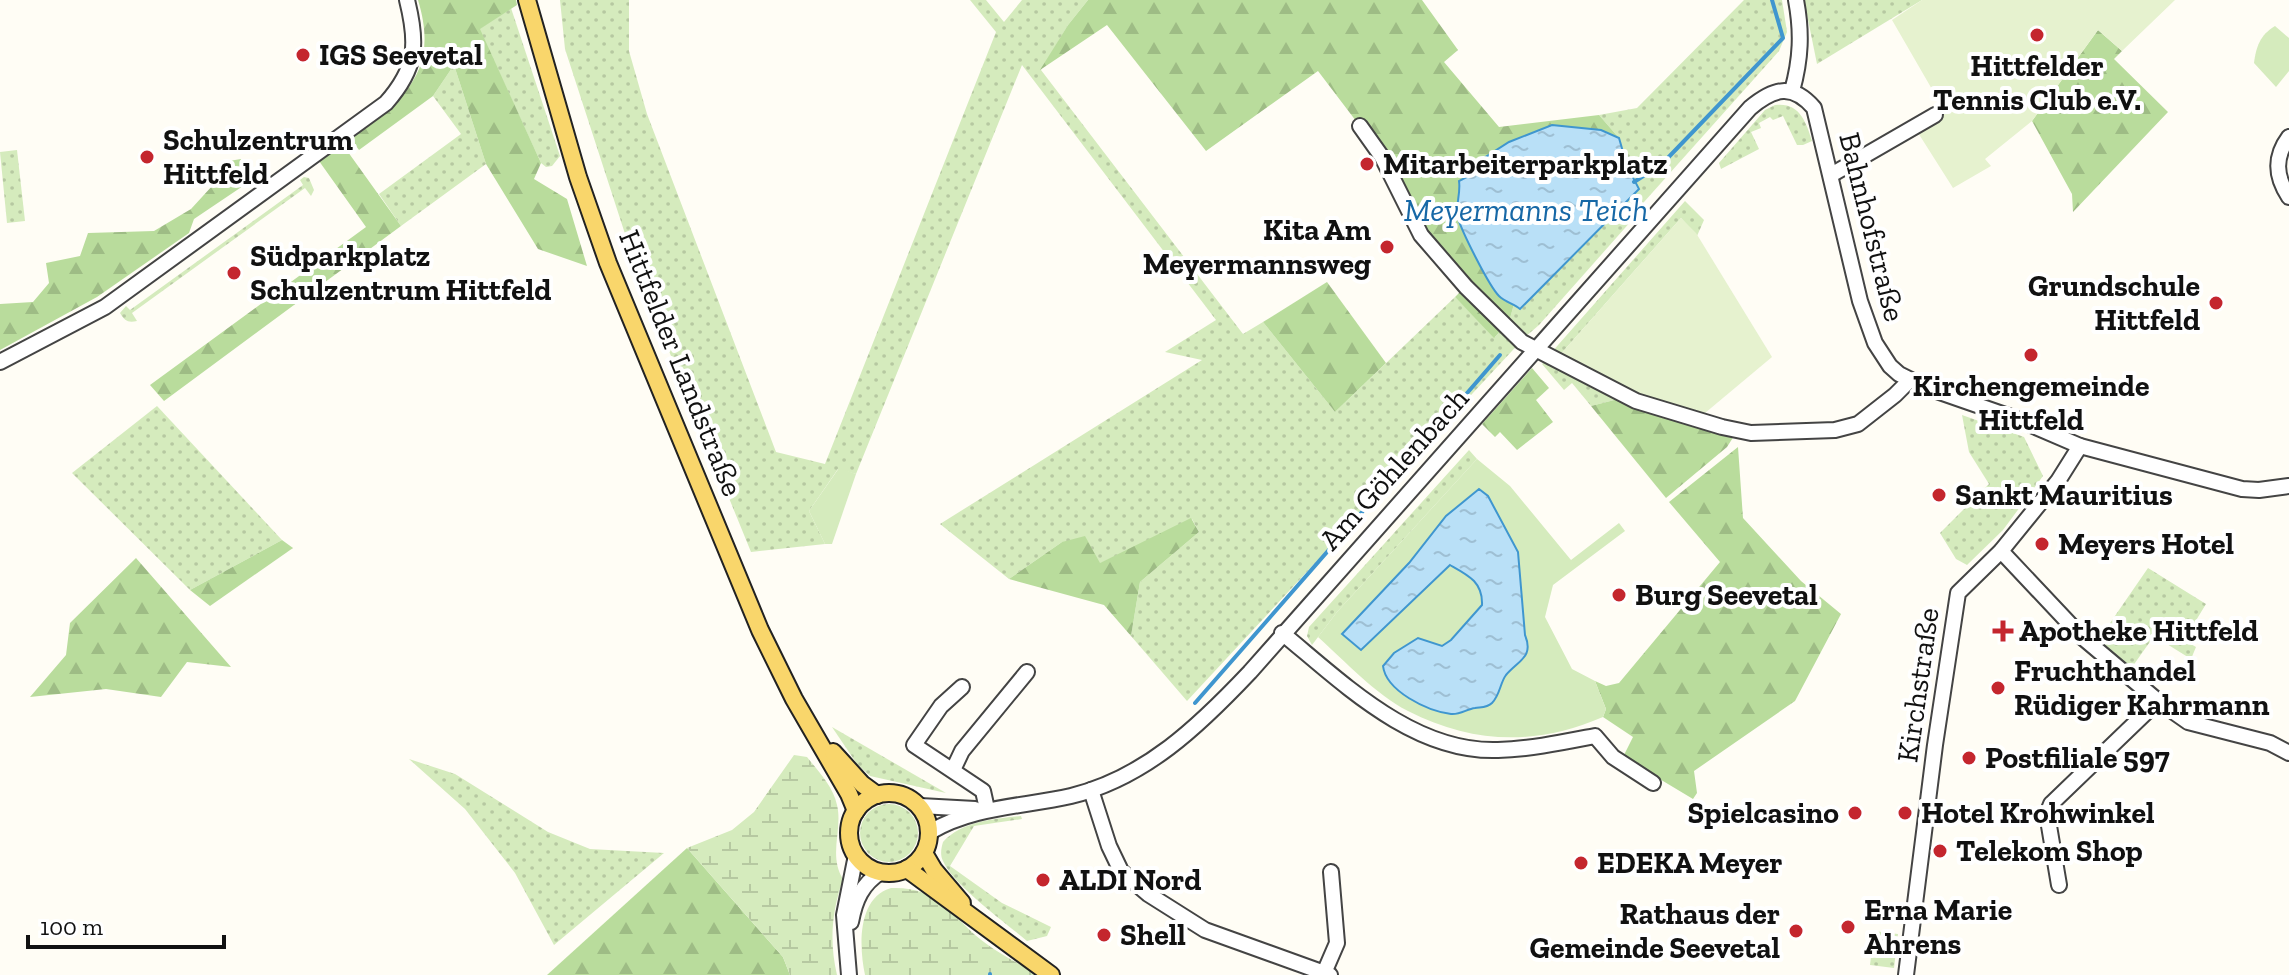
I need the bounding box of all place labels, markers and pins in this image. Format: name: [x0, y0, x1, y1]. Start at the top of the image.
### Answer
marker: Hittfelder Tennis Club e.V.: [2028, 26, 2046, 44]
place label: IGS Seevetal: [319, 37, 483, 73]
marker: IGS Seevetal: [294, 46, 312, 64]
place label: Hittfelder Tennis Club e.V.: [1933, 48, 2141, 118]
place label: Schulzentrum Hittfeld: [163, 122, 353, 192]
place label: Mitarbeiterparkplatz: [1383, 146, 1668, 182]
marker: Schulzentrum Hittfeld: [138, 148, 156, 166]
marker: Mitarbeiterparkplatz: [1358, 155, 1376, 173]
place label: Kita Am Meyermannsweg: [1143, 212, 1371, 282]
place label: Südparkplatz Schulzentrum Hittfeld: [250, 238, 551, 308]
marker: Kita Am Meyermannsweg: [1378, 238, 1396, 256]
marker: Südparkplatz Schulzentrum Hittfeld: [225, 264, 243, 282]
place label: Grundschule Hittfeld: [2028, 268, 2200, 338]
marker: Grundschule Hittfeld: [2207, 294, 2225, 312]
marker: Kirchengemeinde Hittfeld: [2022, 346, 2040, 364]
place label: Kirchengemeinde Hittfeld: [1913, 368, 2149, 438]
place label: Sankt Mauritius: [1955, 477, 2173, 513]
marker: Sankt Mauritius: [1930, 486, 1948, 504]
place label: Meyers Hotel: [2058, 526, 2234, 562]
marker: Meyers Hotel: [2033, 535, 2051, 553]
place label: Burg Seevetal: [1635, 577, 1818, 613]
marker: Burg Seevetal: [1610, 586, 1628, 604]
place label: Apotheke Hittfeld: [2019, 613, 2258, 649]
marker: Apotheke Hittfeld: [1994, 622, 2012, 640]
place label: Fruchthandel Rüdiger Kahrmann: [2014, 653, 2270, 723]
marker: Fruchthandel Rüdiger Kahrmann: [1989, 679, 2007, 697]
place label: Postfiliale 597: [1985, 740, 2170, 776]
marker: Postfiliale 597: [1960, 749, 1978, 767]
place label: Spielcasino: [1688, 795, 1839, 831]
place label: Hotel Krohwinkel: [1921, 795, 2155, 831]
marker: Spielcasino: [1846, 804, 1864, 822]
marker: Hotel Krohwinkel: [1896, 804, 1914, 822]
place label: Telekom Shop: [1956, 833, 2143, 869]
marker: Telekom Shop: [1931, 842, 1949, 860]
place label: EDEKA Meyer: [1597, 845, 1782, 881]
marker: EDEKA Meyer: [1572, 854, 1590, 872]
place label: ALDI Nord: [1059, 862, 1201, 898]
marker: ALDI Nord: [1034, 871, 1052, 889]
place label: Erna Marie Ahrens: [1864, 892, 2012, 962]
place label: Rathaus der Gemeinde Seevetal: [1530, 896, 1780, 966]
place label: Shell: [1120, 917, 1186, 953]
marker: Erna Marie Ahrens: [1839, 918, 1857, 936]
marker: Rathaus der Gemeinde Seevetal: [1787, 922, 1805, 940]
marker: Shell: [1095, 926, 1113, 944]

